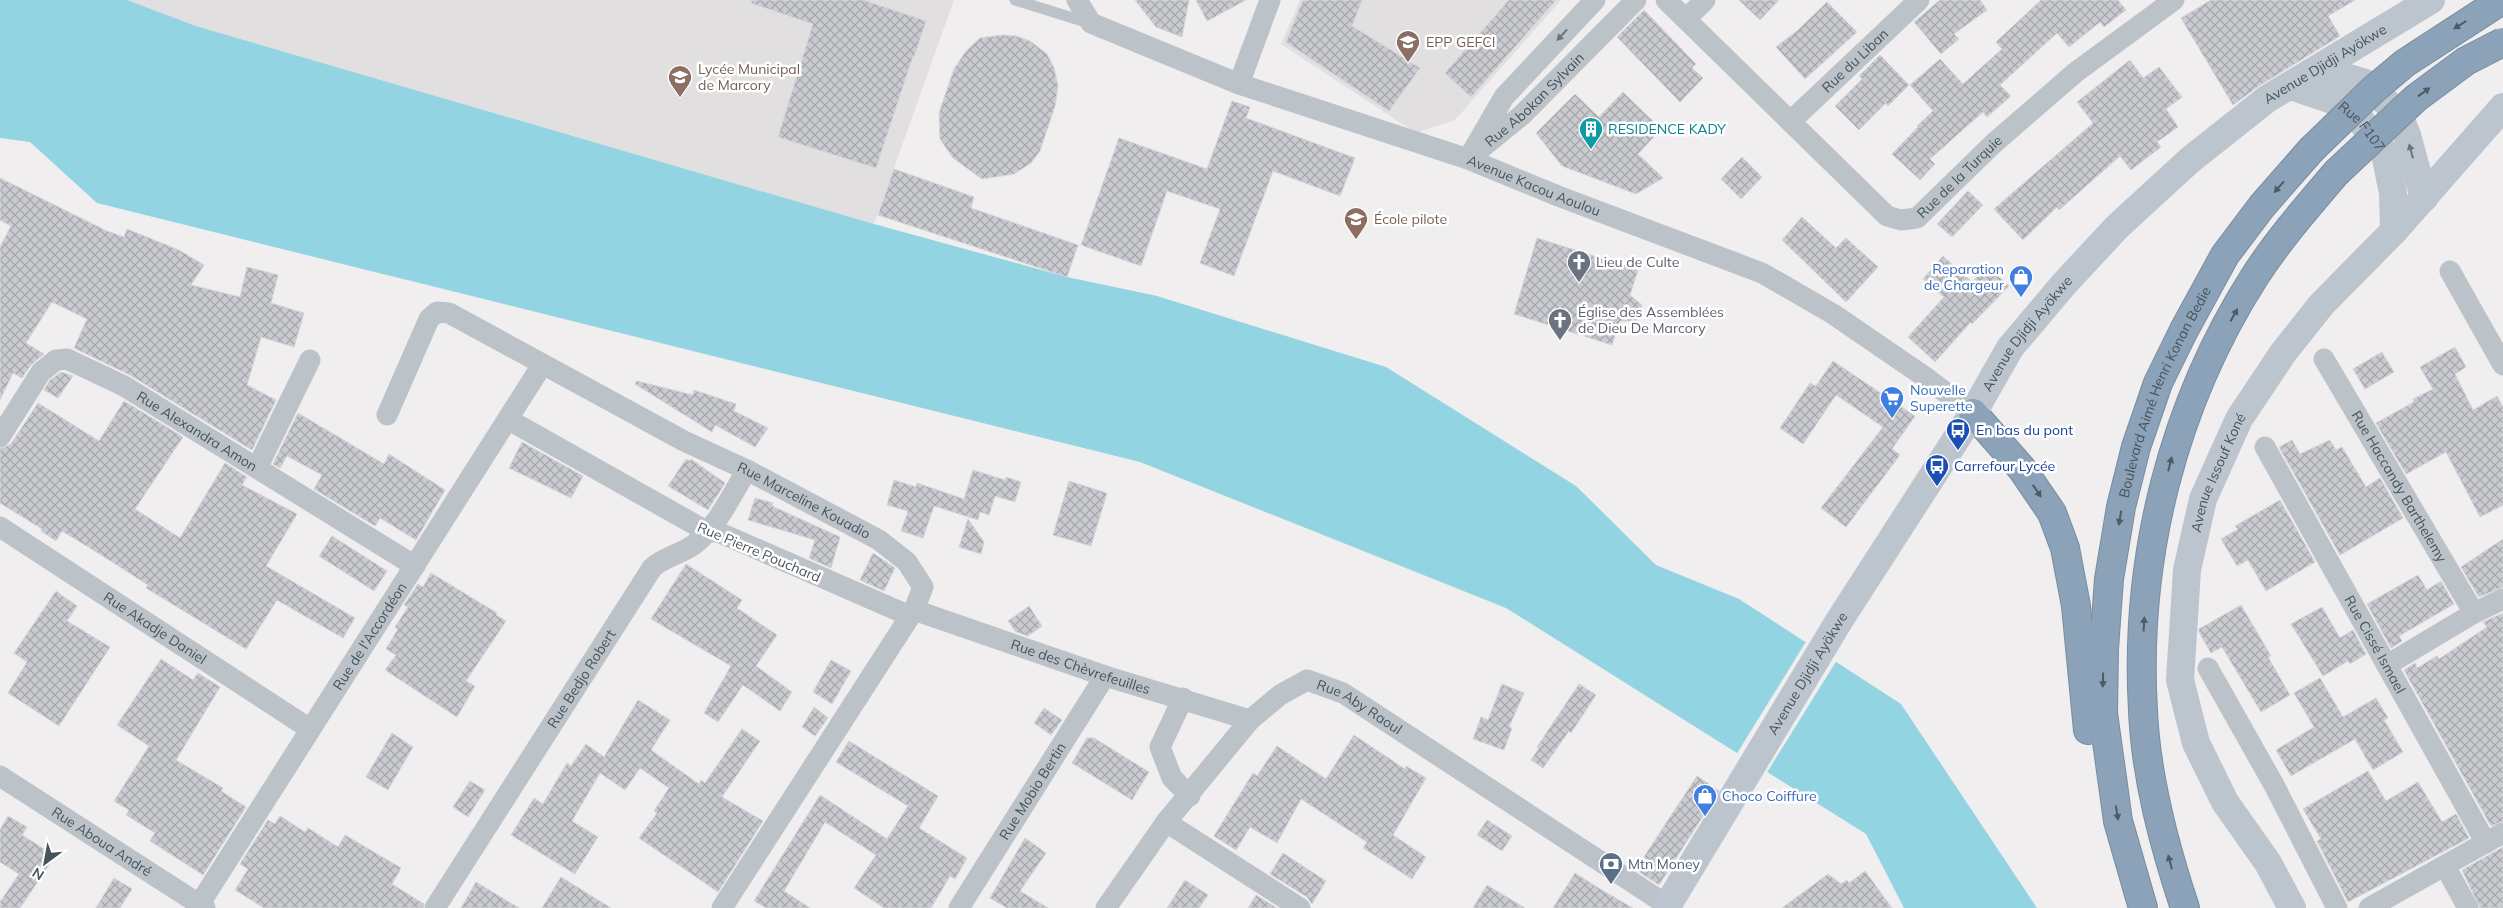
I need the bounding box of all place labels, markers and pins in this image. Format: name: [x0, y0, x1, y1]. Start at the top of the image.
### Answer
school or university icon: EPP GEFCI: [1395, 29, 1421, 63]
place label: EPP GEFCI: [1426, 33, 1495, 51]
place label: Lycée Municipal de Marcory: [698, 60, 800, 94]
school or university icon: Lycée Municipal de Marcory: [667, 64, 693, 98]
building icon: RESIDENCE KADY: [1578, 116, 1604, 150]
place label: RESIDENCE KADY: [1608, 120, 1726, 138]
school or university icon: École pilote: [1343, 206, 1369, 240]
place label: École pilote: [1374, 210, 1447, 228]
church icon: Lieu de Culte: [1566, 249, 1592, 283]
place label: Lieu de Culte: [1596, 253, 1679, 271]
place label: Reparation de Chargeur: [1924, 260, 2005, 294]
shop icon: Reparation de Chargeur: [2008, 264, 2034, 298]
place label: Église des Assemblées de Dieu De Marcory: [1578, 303, 1724, 337]
church icon: Église des Assemblées de Dieu De Marcory: [1547, 307, 1573, 341]
place label: Nouvelle Superette: [1910, 381, 1973, 415]
supermarket icon: Nouvelle Superette: [1879, 385, 1905, 419]
bus stop icon: En bas du pont: [1945, 417, 1971, 451]
place label: En bas du pont: [1976, 421, 2073, 439]
bus stop icon: Carrefour Lycée: [1924, 453, 1950, 487]
place label: Carrefour Lycée: [1954, 457, 2055, 475]
shop icon: Choco Coiffure: [1692, 783, 1718, 817]
place label: Choco Coiffure: [1722, 787, 1817, 805]
bank icon: Mtn Money: [1598, 851, 1624, 885]
place label: Mtn Money: [1628, 855, 1701, 873]

